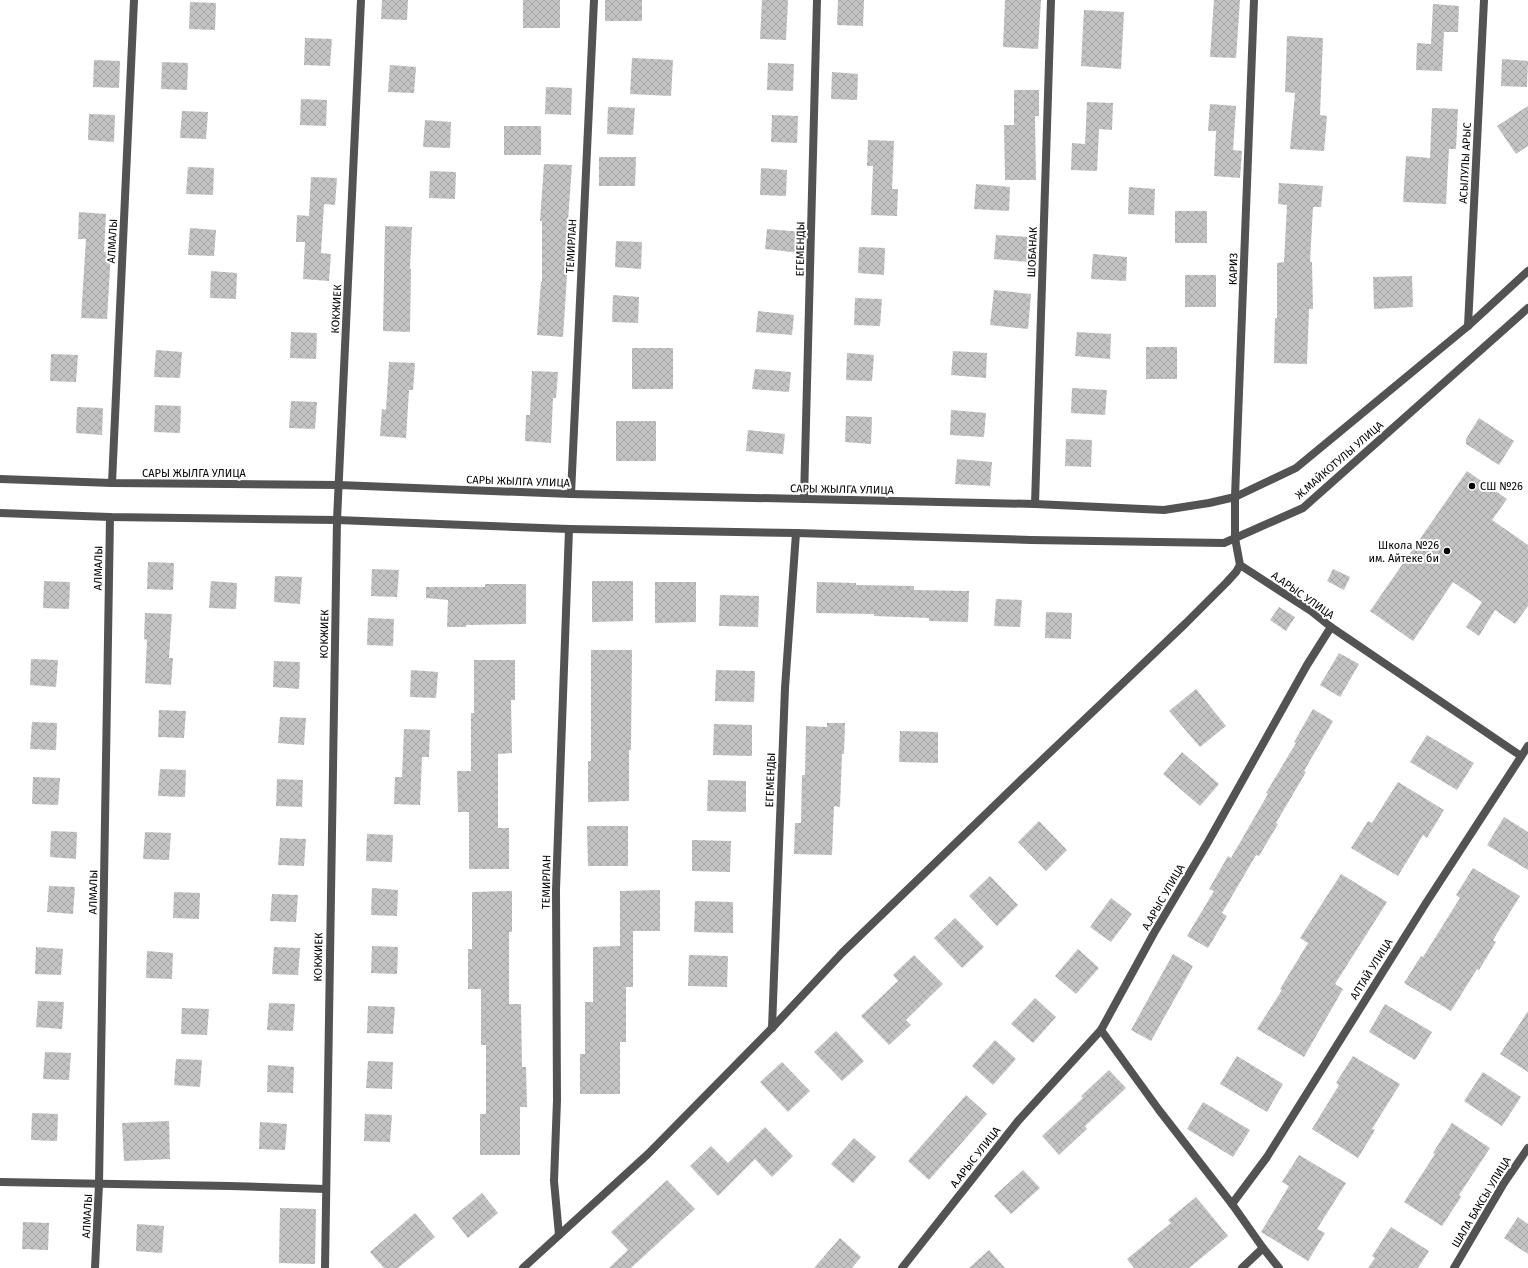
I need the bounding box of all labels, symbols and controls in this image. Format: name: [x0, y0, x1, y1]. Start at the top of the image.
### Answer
street label: АСЫЛУЛЫ АРЫС: [1457, 122, 1474, 204]
street label: АЛМАЛЫ: [105, 218, 120, 264]
street label: ТЕМИРЛАН: [564, 219, 579, 274]
street label: ЕГЕМЕНДЫ: [794, 221, 807, 277]
street label: ШОБАНАК: [1025, 226, 1040, 278]
street label: КАРИЗ: [1226, 252, 1241, 285]
street label: КОКЖИЕК: [329, 284, 344, 334]
street label: Ж.МАЙКОТУЛЫ УЛИЦА: [1293, 418, 1386, 502]
street label: САРЫ ЖЫЛГА УЛИЦА: [142, 467, 247, 480]
street label: САРЫ ЖЫЛГА УЛИЦА: [466, 473, 571, 490]
place label: СШ №26: [1480, 480, 1523, 493]
marker: СШ №26: [1467, 481, 1477, 491]
street label: САРЫ ЖЫЛГА УЛИЦА: [790, 482, 895, 497]
place label: Школа №26 им. Айтеке би: [1368, 539, 1439, 565]
street label: АЛМАЛЫ: [92, 546, 105, 590]
marker: Школа №26 им. Айтеке би: [1442, 546, 1452, 556]
street label: А.АРЫС УЛИЦА: [1269, 569, 1337, 622]
street label: КОКЖИЕК: [318, 609, 331, 659]
street label: ЕГЕМЕНДЫ: [763, 752, 778, 808]
street label: ТЕМИРЛАН: [540, 855, 553, 909]
street label: А.АРЫС УЛИЦА: [1139, 861, 1188, 932]
street label: АЛМАЛЫ: [87, 870, 100, 914]
street label: КОКЖИЕК: [312, 932, 325, 982]
street label: АЛТАЙ УЛИЦА: [1347, 936, 1396, 1002]
street label: А.АРЫС УЛИЦА: [948, 1124, 1004, 1190]
street label: ШАЛА БАКСЫ УЛИЦА: [1449, 1154, 1514, 1250]
street label: АЛМАЛЫ: [80, 1193, 95, 1239]

